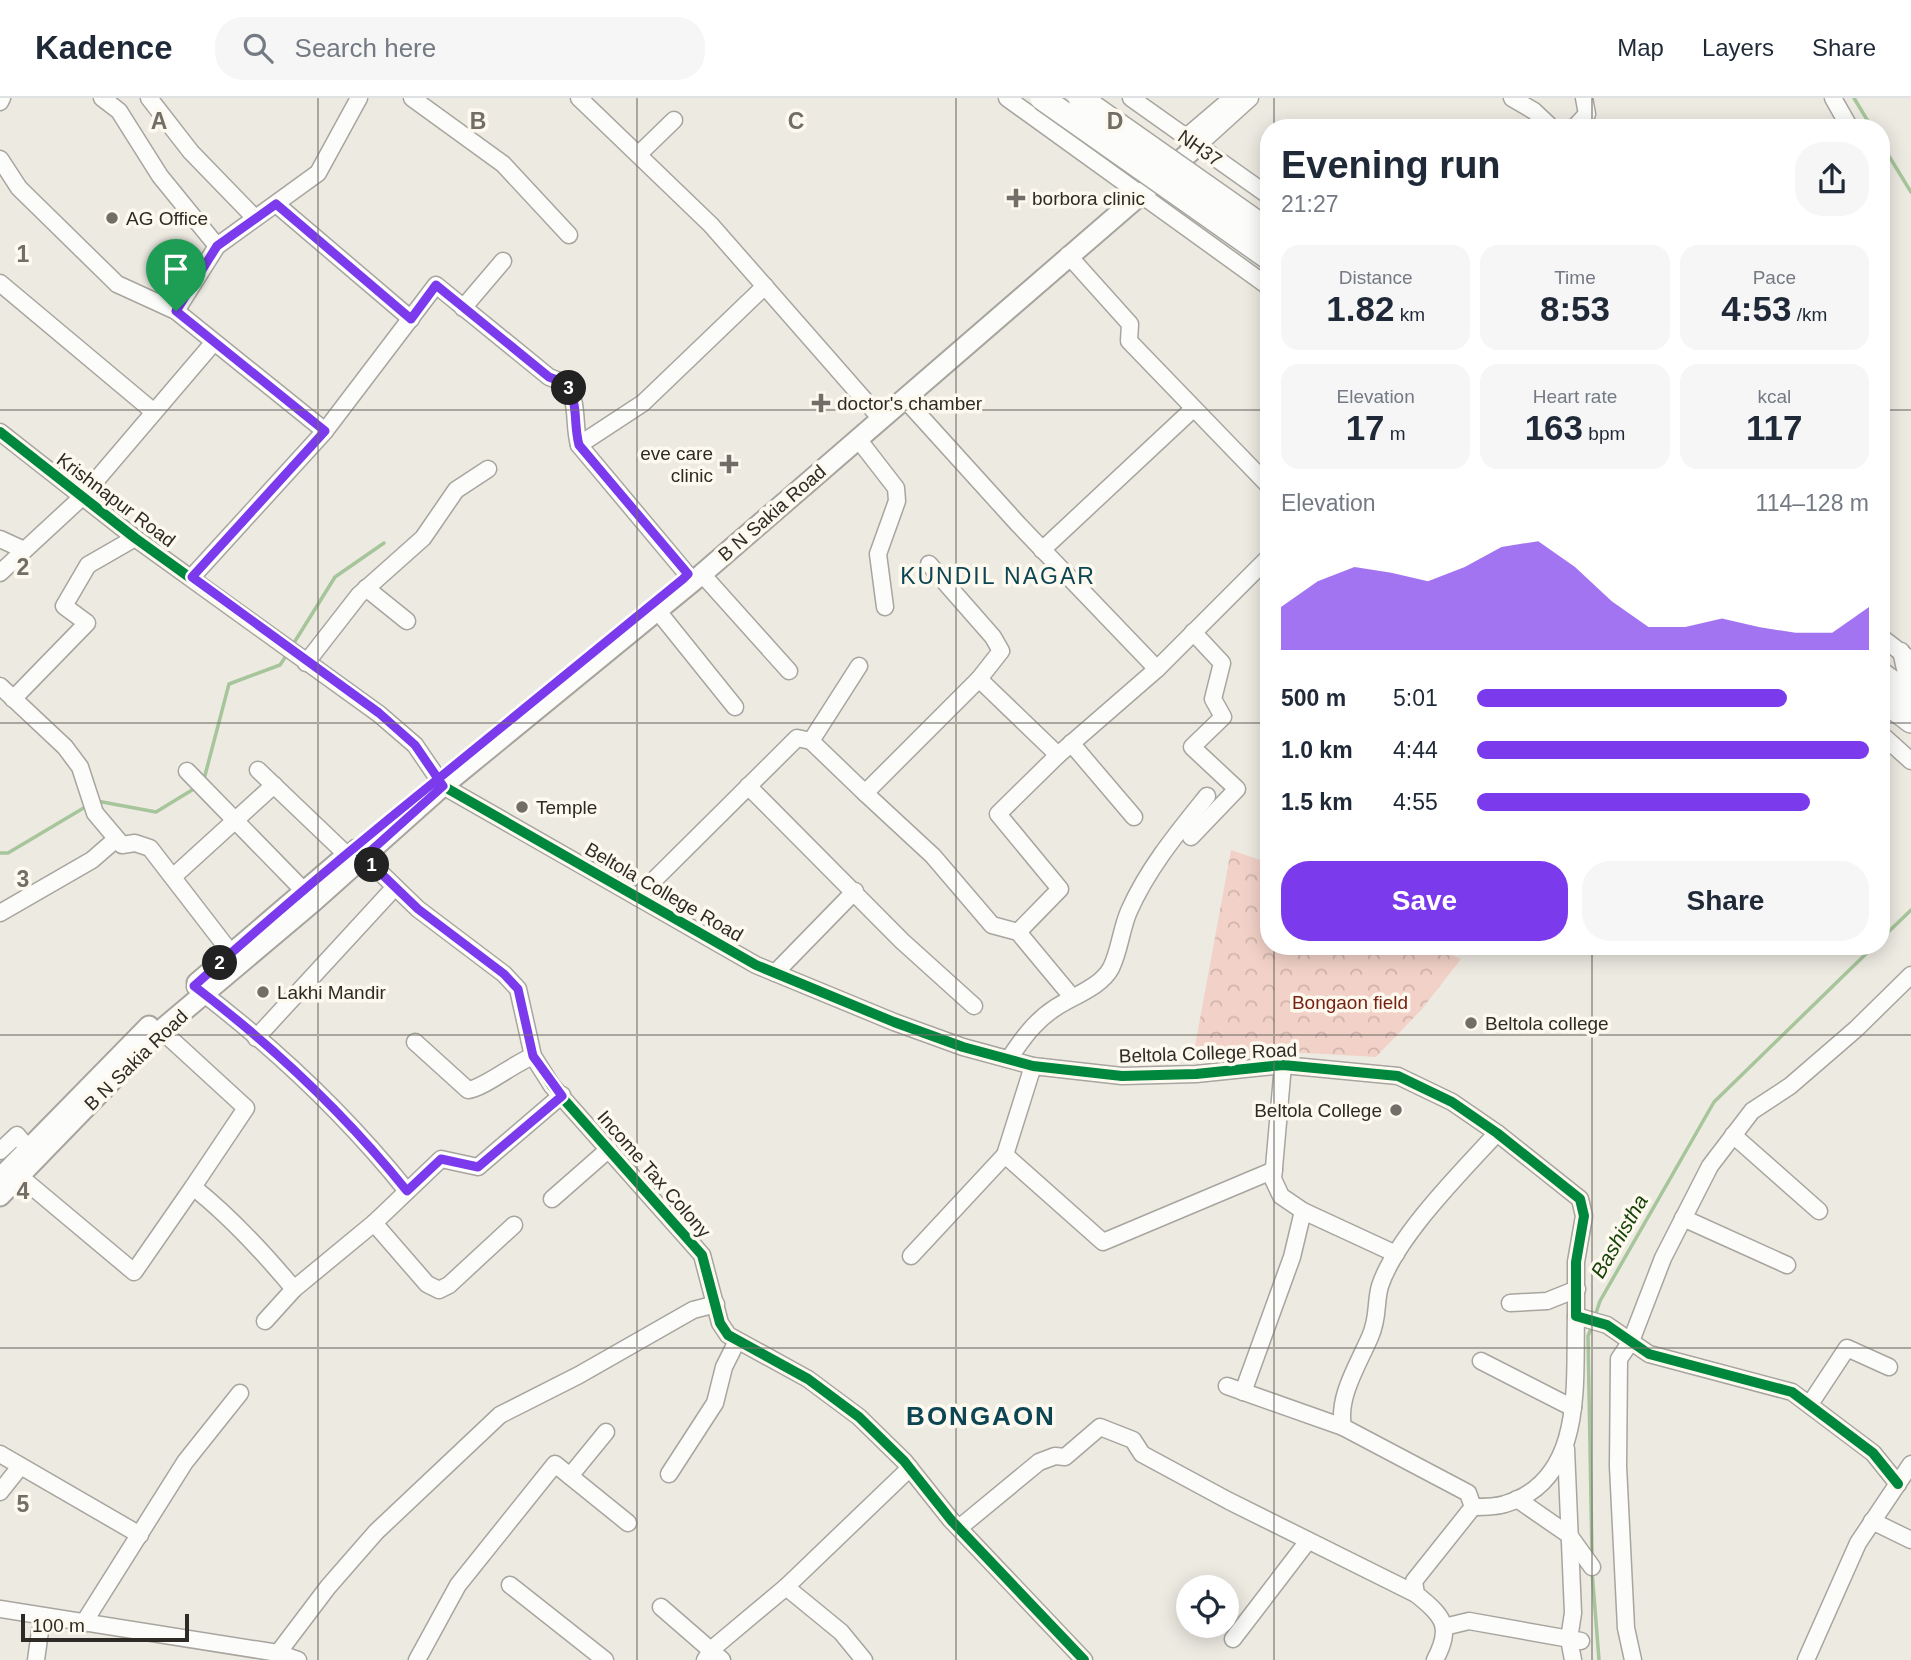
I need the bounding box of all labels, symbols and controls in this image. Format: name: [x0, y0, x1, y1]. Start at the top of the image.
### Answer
search box: [215, 17, 705, 80]
text: Kadence: [35, 29, 173, 66]
icon: search: [239, 29, 277, 67]
text: Search here: [295, 33, 436, 63]
text: Map: [1617, 34, 1664, 61]
text: Layers: [1702, 34, 1774, 61]
text: Share: [1812, 34, 1876, 61]
text: A: [151, 108, 167, 134]
text: B: [470, 108, 486, 134]
text: C: [788, 108, 804, 134]
text: D: [1107, 108, 1123, 134]
street label: NH37: [1174, 125, 1226, 171]
button: share: [1795, 142, 1869, 216]
text: Evening run: [1281, 144, 1501, 186]
marker: borbora clinic: [1006, 188, 1026, 208]
place label: borbora clinic: [1032, 188, 1145, 209]
text: 21:27: [1281, 191, 1339, 217]
place label: AG Office: [126, 208, 208, 229]
marker: AG Office: [104, 210, 120, 226]
pin: [146, 239, 206, 311]
text: 1: [17, 241, 30, 267]
icon: arrive: [157, 250, 195, 288]
text: Distance: [1339, 267, 1413, 288]
text: Time: [1554, 267, 1596, 288]
text: Pace: [1753, 267, 1796, 288]
text: 1.82: [1326, 289, 1394, 328]
text: 8:53: [1540, 289, 1610, 328]
text: 4:53: [1721, 289, 1791, 328]
text: km: [1394, 304, 1425, 325]
text: /km: [1791, 304, 1827, 325]
pin: 3: [552, 370, 586, 406]
text: 3: [563, 377, 574, 398]
text: Elevation: [1337, 386, 1415, 407]
text: Heart rate: [1533, 386, 1617, 407]
text: kcal: [1757, 386, 1791, 407]
marker: doctor's chamber: [811, 393, 831, 413]
place label: doctor's chamber: [837, 393, 983, 414]
text: 17: [1346, 408, 1385, 447]
text: 163: [1525, 408, 1583, 447]
text: 117: [1746, 408, 1803, 447]
text: m: [1385, 423, 1406, 444]
text: bpm: [1583, 423, 1625, 444]
place label: eve care clinic: [640, 443, 713, 486]
street label: Krishnapur Road: [53, 449, 179, 551]
marker: eve care clinic: [719, 454, 739, 474]
street label: B N Sakia Road: [714, 461, 830, 565]
text: Elevation: [1281, 490, 1376, 516]
text: 114–128 m: [1756, 490, 1869, 516]
text: 2: [17, 554, 29, 580]
district label: KUNDIL NAGAR: [900, 563, 1096, 589]
text: 500 m: [1281, 685, 1346, 711]
text: 5:01: [1393, 685, 1438, 711]
text: 1.0 km: [1281, 737, 1353, 763]
text: 4:44: [1393, 737, 1438, 763]
text: 1.5 km: [1281, 789, 1353, 815]
text: 4:55: [1393, 789, 1438, 815]
place label: Temple: [536, 797, 597, 818]
marker: Temple: [514, 799, 530, 815]
street label: Beltola College Road: [581, 838, 747, 946]
pin: 1: [354, 848, 390, 882]
text: 1: [366, 854, 377, 875]
button: Save: [1281, 861, 1568, 941]
button: Share: [1582, 861, 1869, 941]
text: 3: [17, 866, 29, 892]
pin: 2: [202, 946, 238, 980]
text: 2: [214, 952, 225, 973]
place label: Lakhi Mandir: [277, 982, 386, 1003]
marker: Lakhi Mandir: [255, 984, 271, 1000]
park label: Bongaon field: [1292, 992, 1408, 1013]
street label: B N Sakia Road: [80, 1005, 192, 1115]
place label: Beltola college: [1485, 1013, 1609, 1034]
marker: Beltola college: [1463, 1015, 1479, 1031]
street label: Beltola College Road: [1118, 1039, 1298, 1067]
place label: Beltola College: [1254, 1100, 1382, 1121]
marker: Beltola College: [1388, 1102, 1404, 1118]
street label: Income Tax Colony: [593, 1106, 715, 1242]
text: 4: [17, 1178, 30, 1204]
water label: Bashistha: [1586, 1190, 1652, 1282]
district label: BONGAON: [906, 1401, 1056, 1431]
text: 5: [17, 1491, 30, 1517]
map controls: [1176, 1575, 1239, 1638]
button: locate: [1176, 1575, 1239, 1638]
scale bar: [21, 1611, 189, 1643]
text: 100 m: [32, 1615, 85, 1636]

